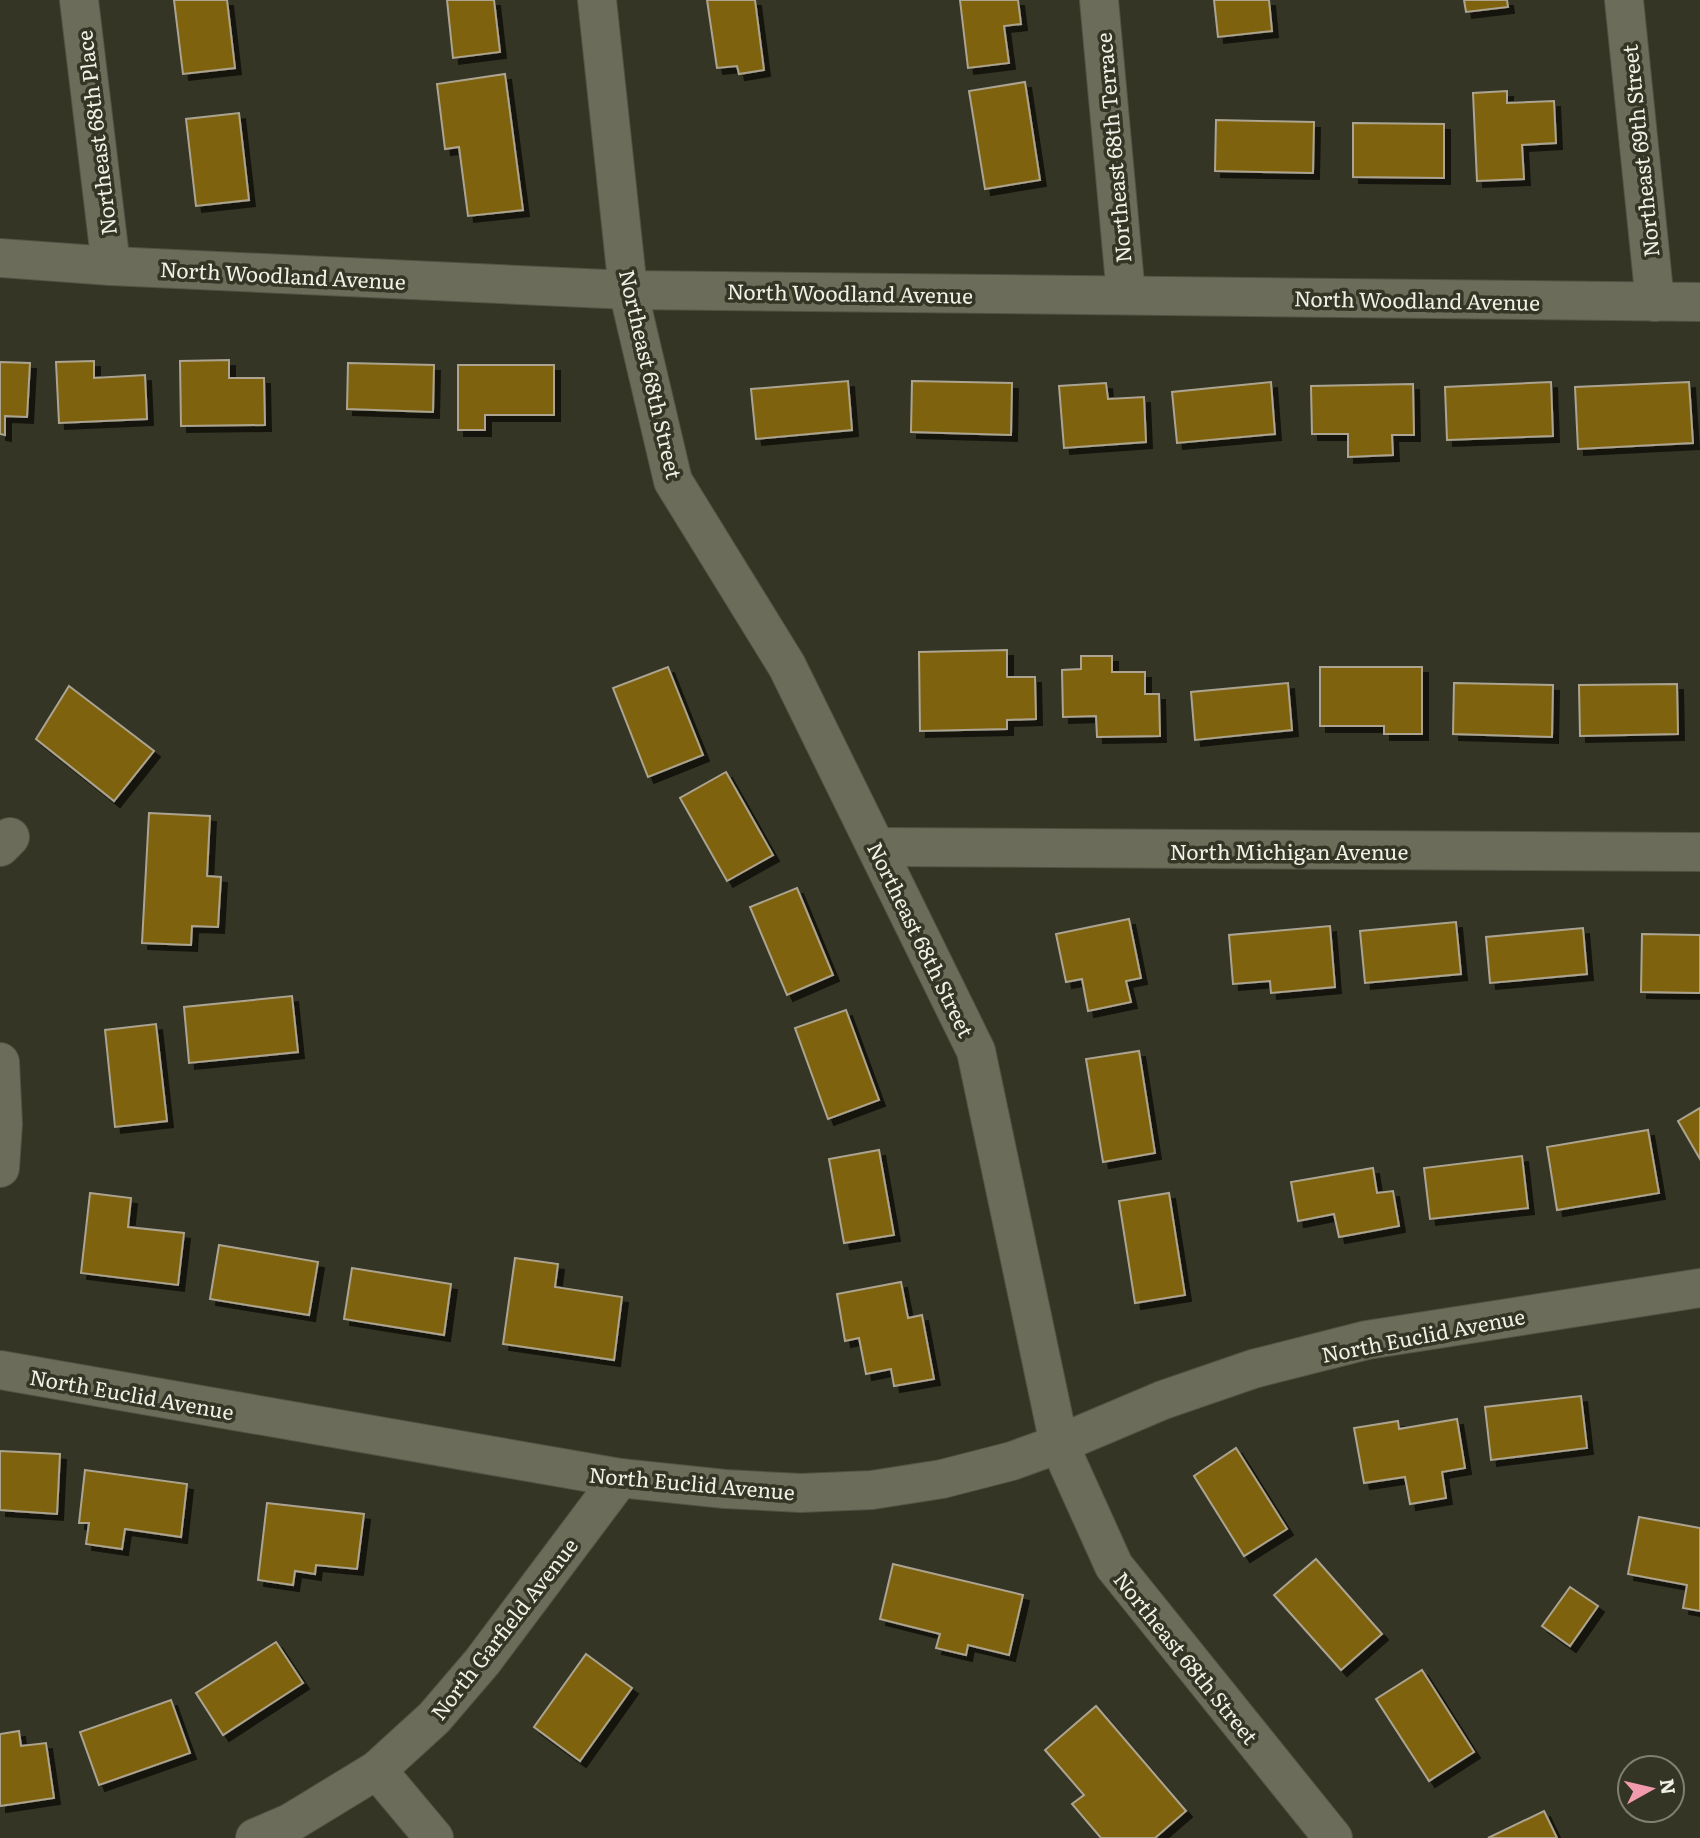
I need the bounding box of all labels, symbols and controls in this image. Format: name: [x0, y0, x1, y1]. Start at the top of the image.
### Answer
street label: Northeast 68th Place: [67, 29, 123, 237]
street label: Northeast 68th Terrace: [1086, 31, 1138, 265]
street label: Northeast 69th Street: [1612, 43, 1666, 259]
street label: North Woodland Avenue: [159, 252, 407, 296]
street label: Northeast 68th Street: [613, 266, 691, 482]
street label: North Woodland Avenue: [727, 274, 974, 310]
street label: North Woodland Avenue: [1294, 281, 1541, 317]
street label: North Michigan Avenue: [1170, 835, 1408, 866]
street label: Northeast 68th Street: [861, 836, 983, 1043]
street label: North Euclid Avenue: [1319, 1299, 1528, 1369]
street label: North Euclid Avenue: [28, 1360, 237, 1426]
street label: North Euclid Avenue: [588, 1458, 796, 1506]
street label: North Garfield Avenue: [422, 1530, 584, 1726]
street label: Northeast 68th Street: [1108, 1564, 1267, 1750]
north arrow: [1616, 1754, 1686, 1824]
text: N: [1654, 1777, 1684, 1796]

